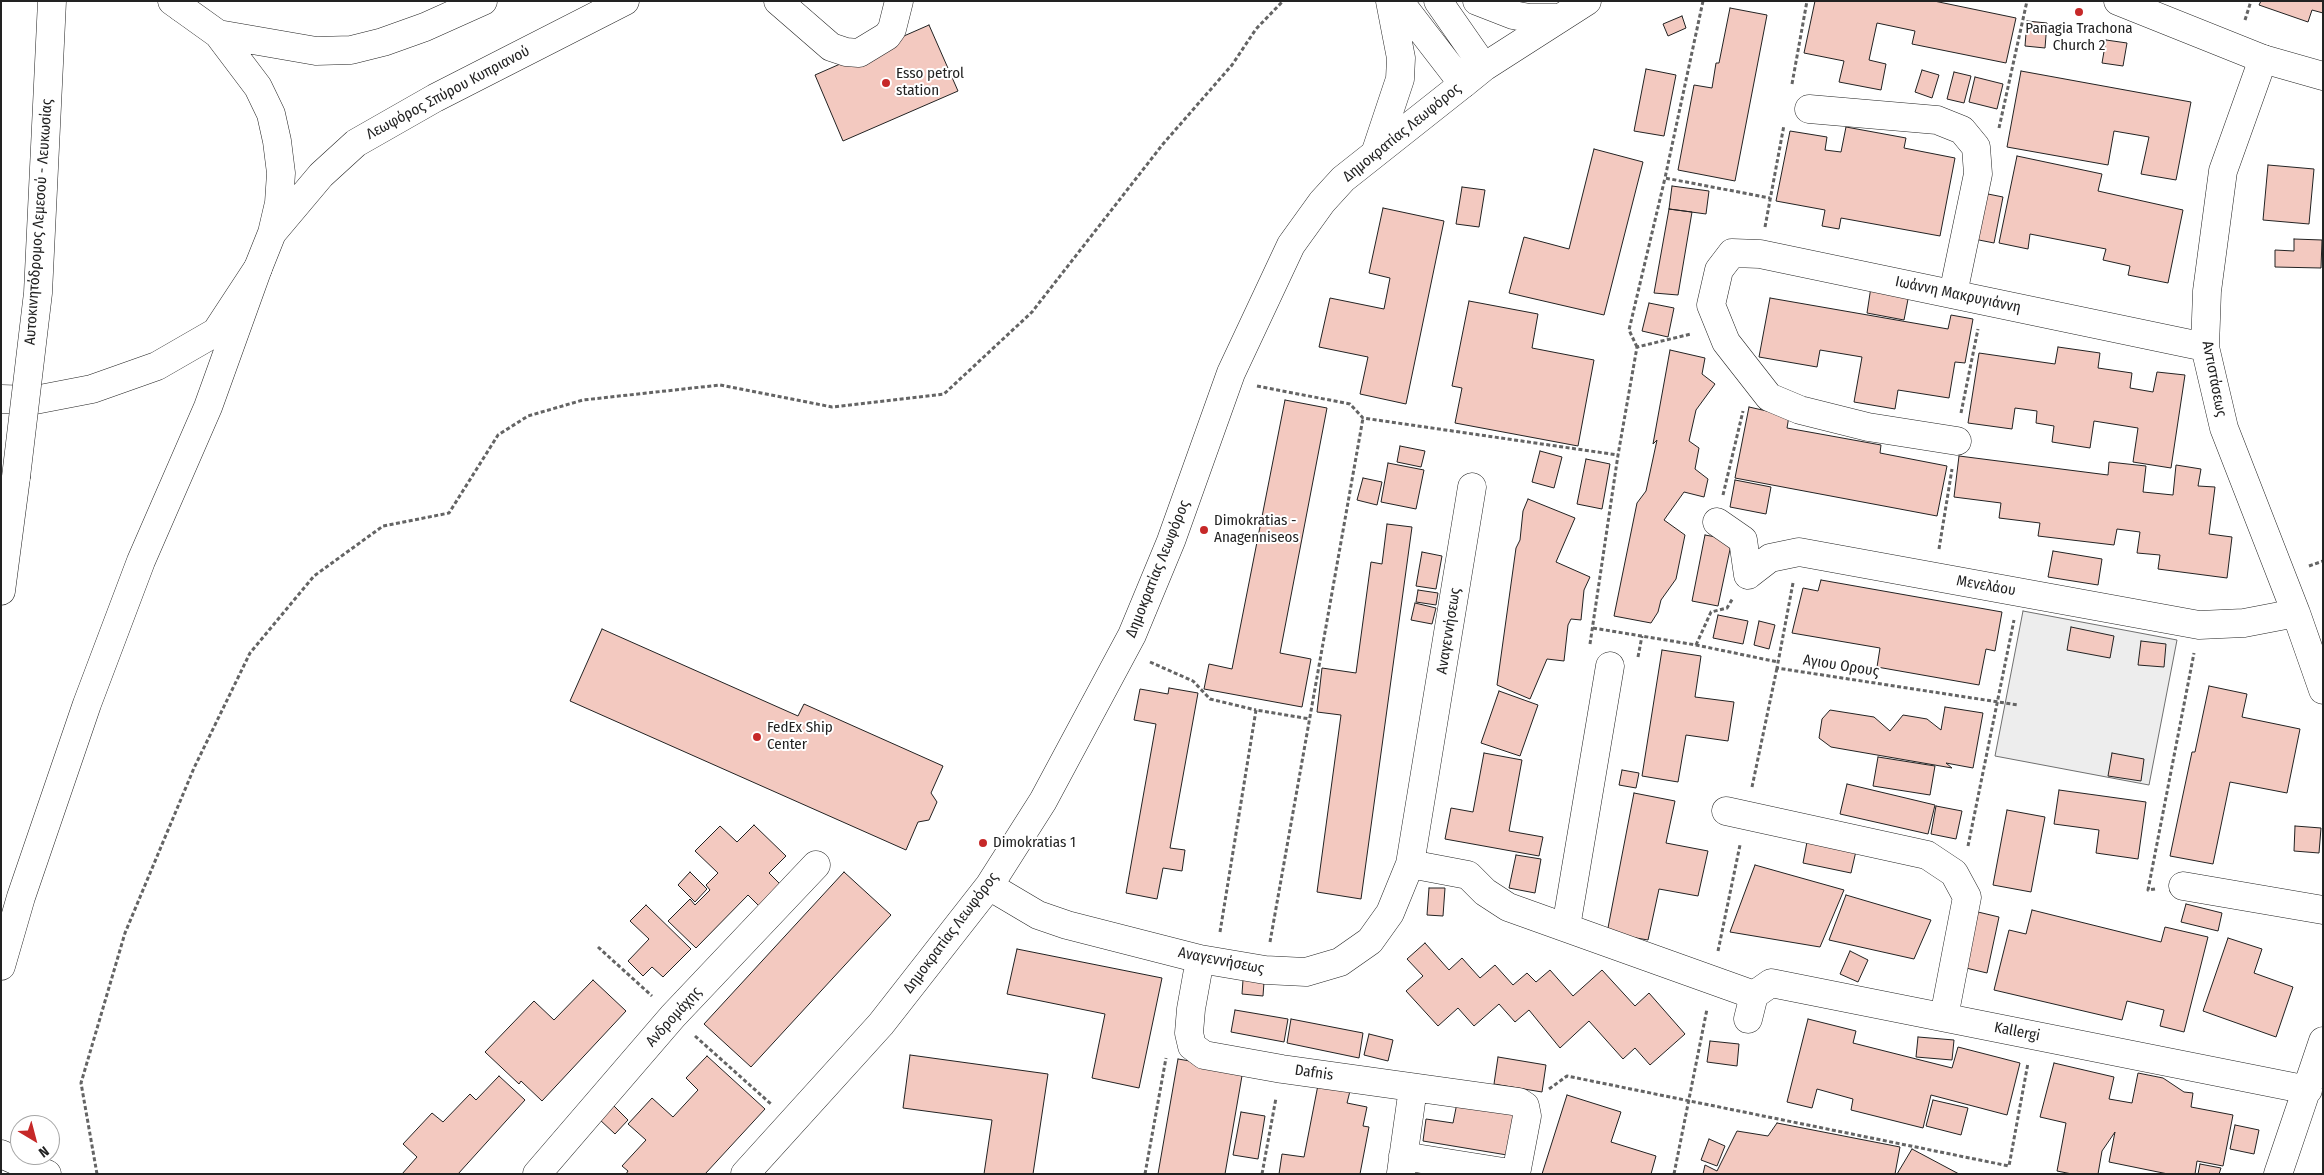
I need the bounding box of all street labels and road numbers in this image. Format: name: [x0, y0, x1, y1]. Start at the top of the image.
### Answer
street label: Λεωφόρος Σπύρου Κυπριανού: [363, 42, 533, 144]
street label: Δημοκρατίας Λεωφόρος: [1339, 80, 1465, 186]
street label: Αυτοκινητόδρομος Λεμεσού - Λευκωσίας: [21, 98, 57, 346]
street label: Ιωάννη Μακρυγιάννη: [1894, 273, 2022, 317]
street label: Αντιστάσεως: [2198, 340, 2230, 418]
street label: Δημοκρατίας Λεωφόρος: [1122, 498, 1194, 640]
street label: Μενελάου: [1955, 572, 2017, 600]
street label: Αναγεννήσεως: [1433, 587, 1465, 675]
street label: Αγιου Ορους: [1802, 651, 1880, 681]
street label: Δημοκρατίας Λεωφόρος: [900, 869, 1002, 997]
street label: Αναγεννήσεως: [1177, 944, 1265, 978]
street label: Ανδρομάχης: [642, 983, 706, 1051]
street label: Kallergi: [1993, 1019, 2041, 1045]
street label: Dafnis: [1294, 1061, 1334, 1085]

